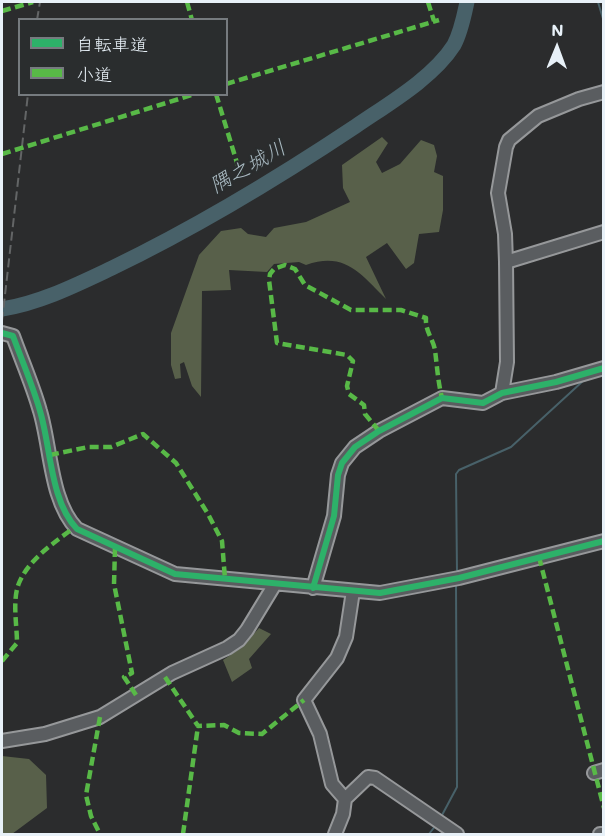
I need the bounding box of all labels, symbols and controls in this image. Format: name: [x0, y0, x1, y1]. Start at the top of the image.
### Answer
legend: [18, 18, 228, 96]
north arrow: [527, 18, 587, 78]
text: N: [551, 19, 564, 40]
text: 自転車道: [76, 32, 148, 56]
text: 小道: [76, 62, 112, 86]
water label: 隅之城川: [205, 135, 291, 199]

